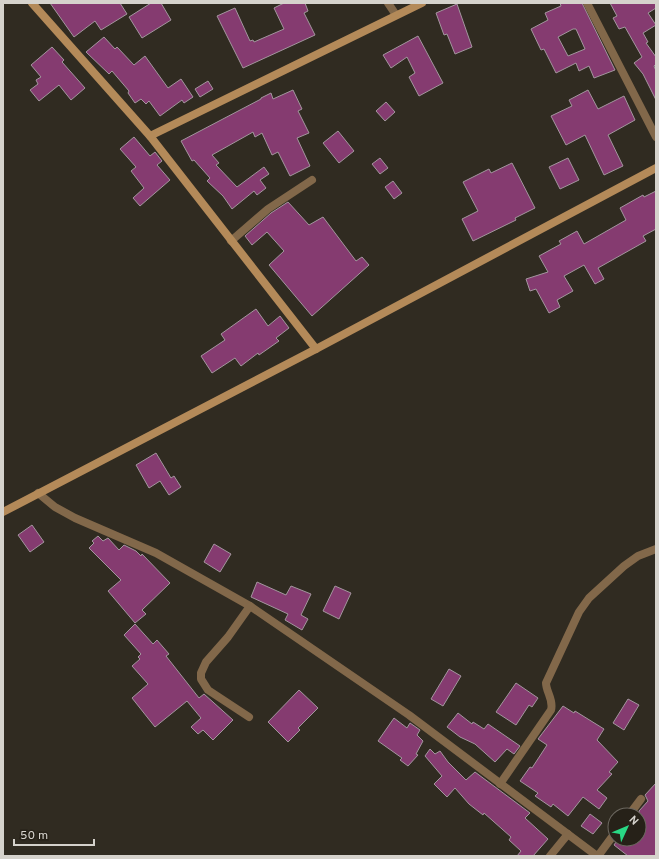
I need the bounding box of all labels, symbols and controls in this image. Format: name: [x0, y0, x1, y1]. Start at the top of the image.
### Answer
north arrow: [607, 807, 647, 847]
text: N: [626, 813, 641, 828]
scale bar: [14, 821, 94, 847]
text: 50 m: [20, 828, 48, 844]

